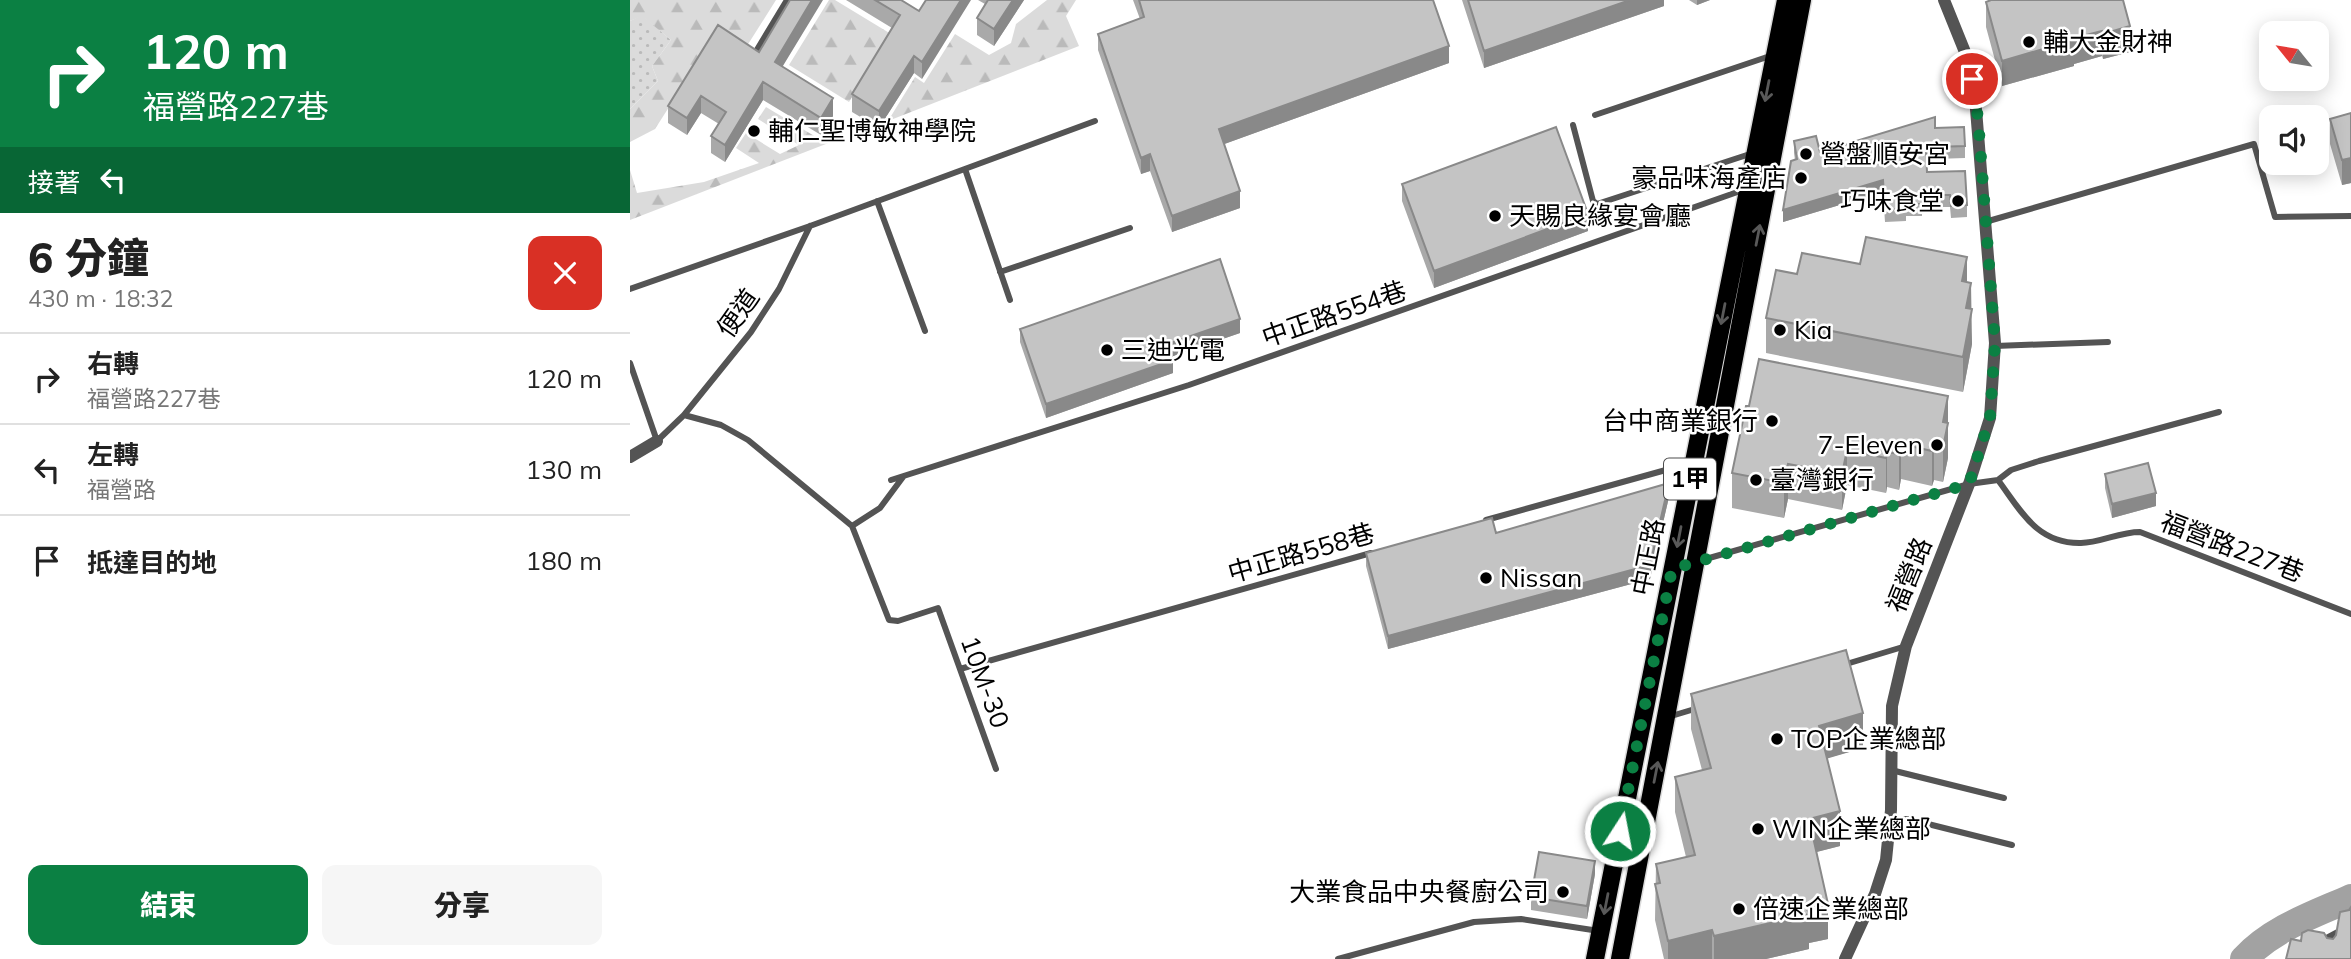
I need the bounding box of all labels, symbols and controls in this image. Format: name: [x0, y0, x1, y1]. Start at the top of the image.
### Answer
text: 120 m: [143, 20, 289, 81]
north arrow: [2259, 21, 2329, 91]
map controls: [2259, 21, 2329, 175]
place label: 輔大金財神: [2043, 25, 2173, 58]
icon: right: [28, 28, 119, 119]
marker: 輔大金財神: [2021, 34, 2037, 50]
pin: [1942, 49, 2002, 109]
icon: arrive: [1953, 60, 1991, 98]
one-way arrow: [1760, 79, 1774, 102]
text: 福營路227巷: [143, 86, 329, 126]
button: sound: [2259, 105, 2329, 175]
place label: 輔仁聖博敏神學院: [768, 114, 976, 147]
marker: 輔仁聖博敏神學院: [746, 123, 762, 139]
place label: 營盤順安宮: [1820, 137, 1950, 170]
marker: 營盤順安宮: [1798, 146, 1814, 162]
icon: left: [94, 161, 132, 199]
place label: 豪品味海產店: [1631, 161, 1787, 194]
text: 接著: [28, 166, 80, 199]
marker: 豪品味海產店: [1793, 170, 1809, 186]
place label: 巧味食堂: [1840, 184, 1944, 217]
marker: 巧味食堂: [1950, 193, 1966, 209]
place label: 天賜良緣宴會廳: [1509, 199, 1691, 232]
marker: 天賜良緣宴會廳: [1487, 208, 1503, 224]
one-way arrow: [1751, 224, 1765, 247]
text: 6 分鐘: [28, 231, 149, 284]
button: close: [528, 236, 602, 310]
street label: 中正路554巷: [1257, 273, 1411, 354]
street label: 便道: [709, 282, 766, 343]
text: 430 m · 18:32: [28, 284, 173, 313]
one-way arrow: [1715, 302, 1729, 325]
place label: Kia: [1794, 313, 1832, 346]
marker: Kia: [1772, 322, 1788, 338]
place label: 三迪光電: [1121, 333, 1225, 366]
marker: 三迪光電: [1099, 342, 1115, 358]
text: 右轉: [87, 347, 139, 380]
icon: right: [28, 360, 66, 398]
text: 120 m: [526, 362, 602, 395]
text: 福營路227巷: [87, 384, 220, 413]
place label: 台中商業銀行: [1602, 404, 1758, 437]
marker: 台中商業銀行: [1764, 413, 1780, 429]
place label: 7-Eleven: [1818, 428, 1923, 461]
marker: 7-Eleven: [1929, 437, 1945, 453]
text: 左轉: [87, 438, 139, 471]
icon: left: [28, 451, 66, 489]
text: 130 m: [526, 453, 602, 486]
road number: 1甲: [1664, 458, 1716, 500]
place label: 臺灣銀行: [1770, 463, 1874, 496]
marker: 臺灣銀行: [1748, 472, 1764, 488]
text: 福營路: [87, 475, 156, 504]
street label: 福營路227巷: [2156, 504, 2308, 589]
street label: 中正路: [1624, 515, 1671, 598]
street label: 中正路558巷: [1224, 516, 1378, 589]
one-way arrow: [1671, 525, 1685, 548]
street label: 福營路: [1879, 532, 1938, 617]
icon: arrive: [28, 542, 66, 580]
text: 180 m: [526, 544, 602, 577]
text: 抵達目的地: [87, 546, 217, 579]
place label: Nissan: [1500, 561, 1582, 594]
marker: Nissan: [1478, 570, 1494, 586]
street label: 10M-30: [954, 631, 1017, 733]
place label: TOP企業總部: [1791, 722, 1947, 755]
marker: TOP企業總部: [1769, 731, 1785, 747]
one-way arrow: [1650, 761, 1663, 784]
position arrow: [1583, 794, 1657, 868]
place label: WIN企業總部: [1772, 812, 1931, 845]
marker: WIN企業總部: [1750, 821, 1766, 837]
button: 結束: [28, 865, 308, 945]
button: 分享: [322, 865, 602, 945]
place label: 大業食品中央餐廚公司: [1289, 875, 1549, 908]
marker: 大業食品中央餐廚公司: [1555, 884, 1571, 900]
place label: 倍速企業總部: [1753, 892, 1909, 925]
one-way arrow: [1598, 893, 1612, 915]
marker: 倍速企業總部: [1731, 901, 1747, 917]

